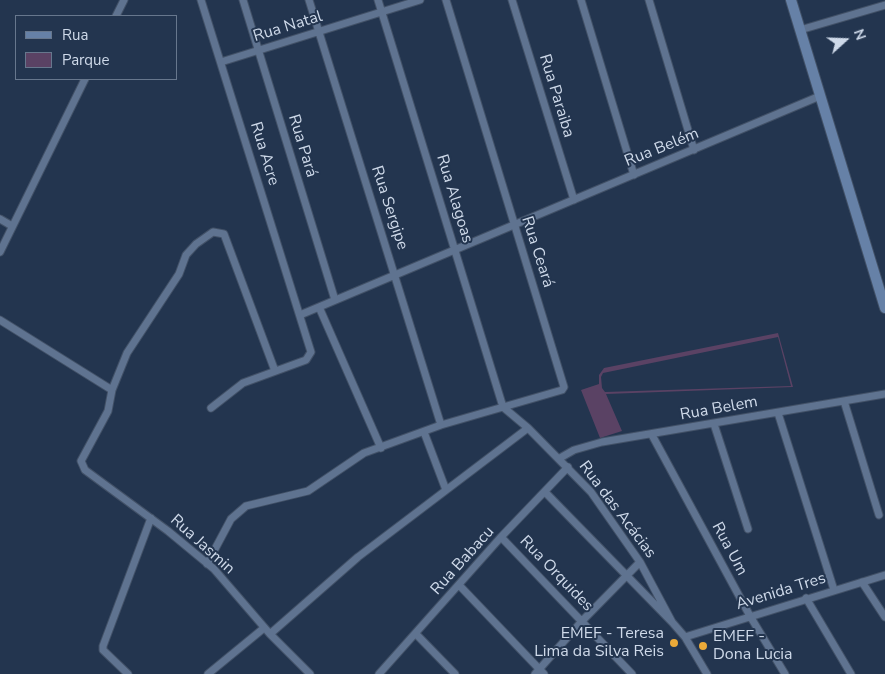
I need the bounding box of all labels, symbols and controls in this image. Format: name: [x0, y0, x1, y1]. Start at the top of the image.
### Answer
street label: Rua Natal: [251, 7, 325, 47]
legend: [15, 15, 178, 80]
north arrow: [820, 15, 870, 65]
text: Rua: [62, 25, 88, 45]
text: N: [849, 27, 870, 43]
text: Parque: [62, 50, 110, 70]
street label: Rua Paraiba: [534, 52, 578, 140]
street label: Rua Pará: [283, 112, 321, 180]
street label: Rua Acre: [245, 120, 283, 188]
street label: Rua Belém: [622, 124, 702, 172]
street label: Rua Alagoas: [431, 152, 477, 246]
street label: Rua Sergipe: [366, 164, 412, 252]
street label: Rua Ceará: [516, 214, 558, 290]
street label: Rua Belem: [679, 393, 759, 425]
street label: Rua das Acácias: [574, 458, 660, 562]
street label: Rua Jasmin: [166, 511, 238, 579]
street label: Rua Um: [707, 519, 751, 579]
street label: Rua Babacu: [427, 523, 499, 599]
street label: Rua Orquides: [515, 532, 597, 616]
street label: Avenida Tres: [734, 569, 828, 615]
place label: EMEF - Teresa Lima da Silva Reis: [534, 624, 664, 662]
place label: EMEF - Dona Lucia: [713, 627, 793, 665]
marker: EMEF - Teresa Lima da Silva Reis: [668, 637, 680, 649]
marker: EMEF - Dona Lucia: [697, 640, 709, 652]

